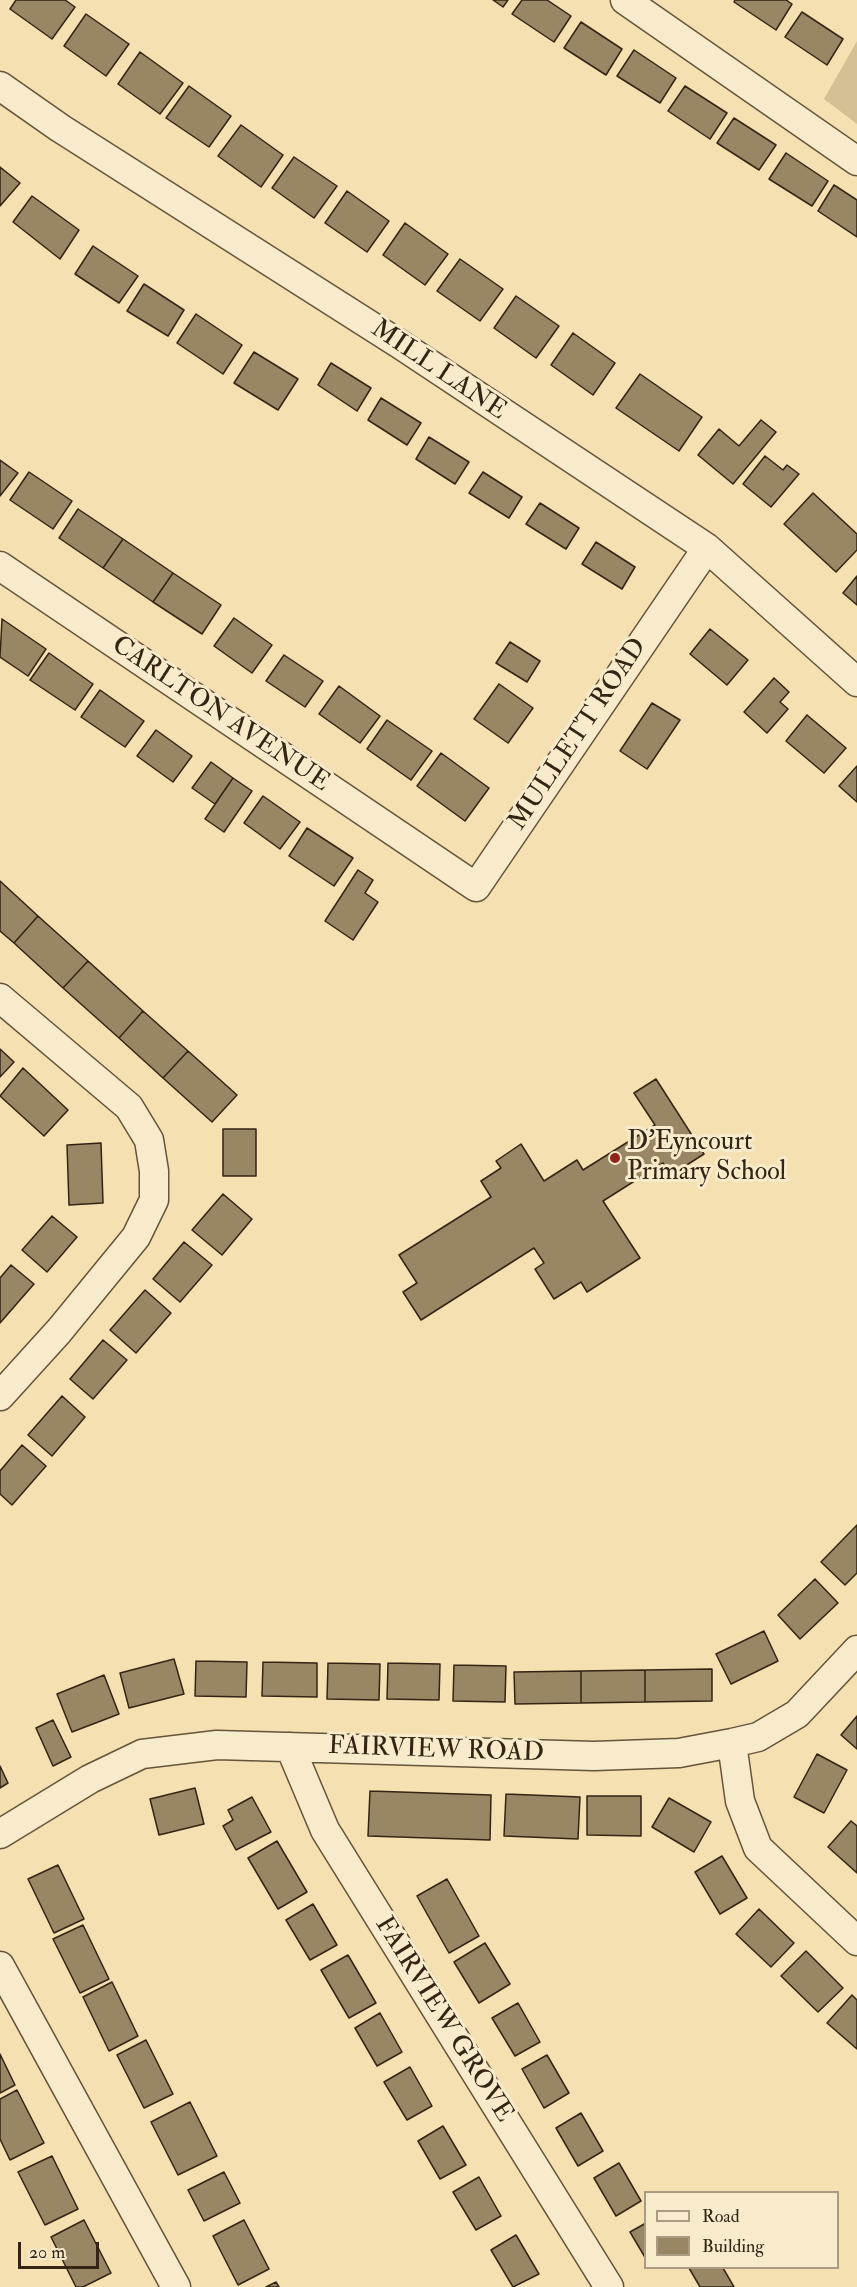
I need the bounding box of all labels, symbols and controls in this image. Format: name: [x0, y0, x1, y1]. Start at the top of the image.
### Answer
street label: MILL LANE: [364, 314, 512, 428]
street label: CARLTON AVENUE: [105, 630, 335, 800]
street label: MULLETT ROAD: [503, 633, 655, 837]
place label: D'Eyncourt Primary School: [627, 1127, 786, 1188]
marker: D'Eyncourt Primary School: [608, 1151, 622, 1165]
street label: FAIRVIEW ROAD: [328, 1732, 544, 1770]
street label: FAIRVIEW GROVE: [367, 1911, 519, 2129]
legend: [644, 2191, 839, 2269]
text: Road: [702, 2205, 740, 2228]
scale bar: [21, 2230, 102, 2268]
text: Building: [702, 2235, 764, 2258]
text: 20 m: [29, 2241, 65, 2264]

